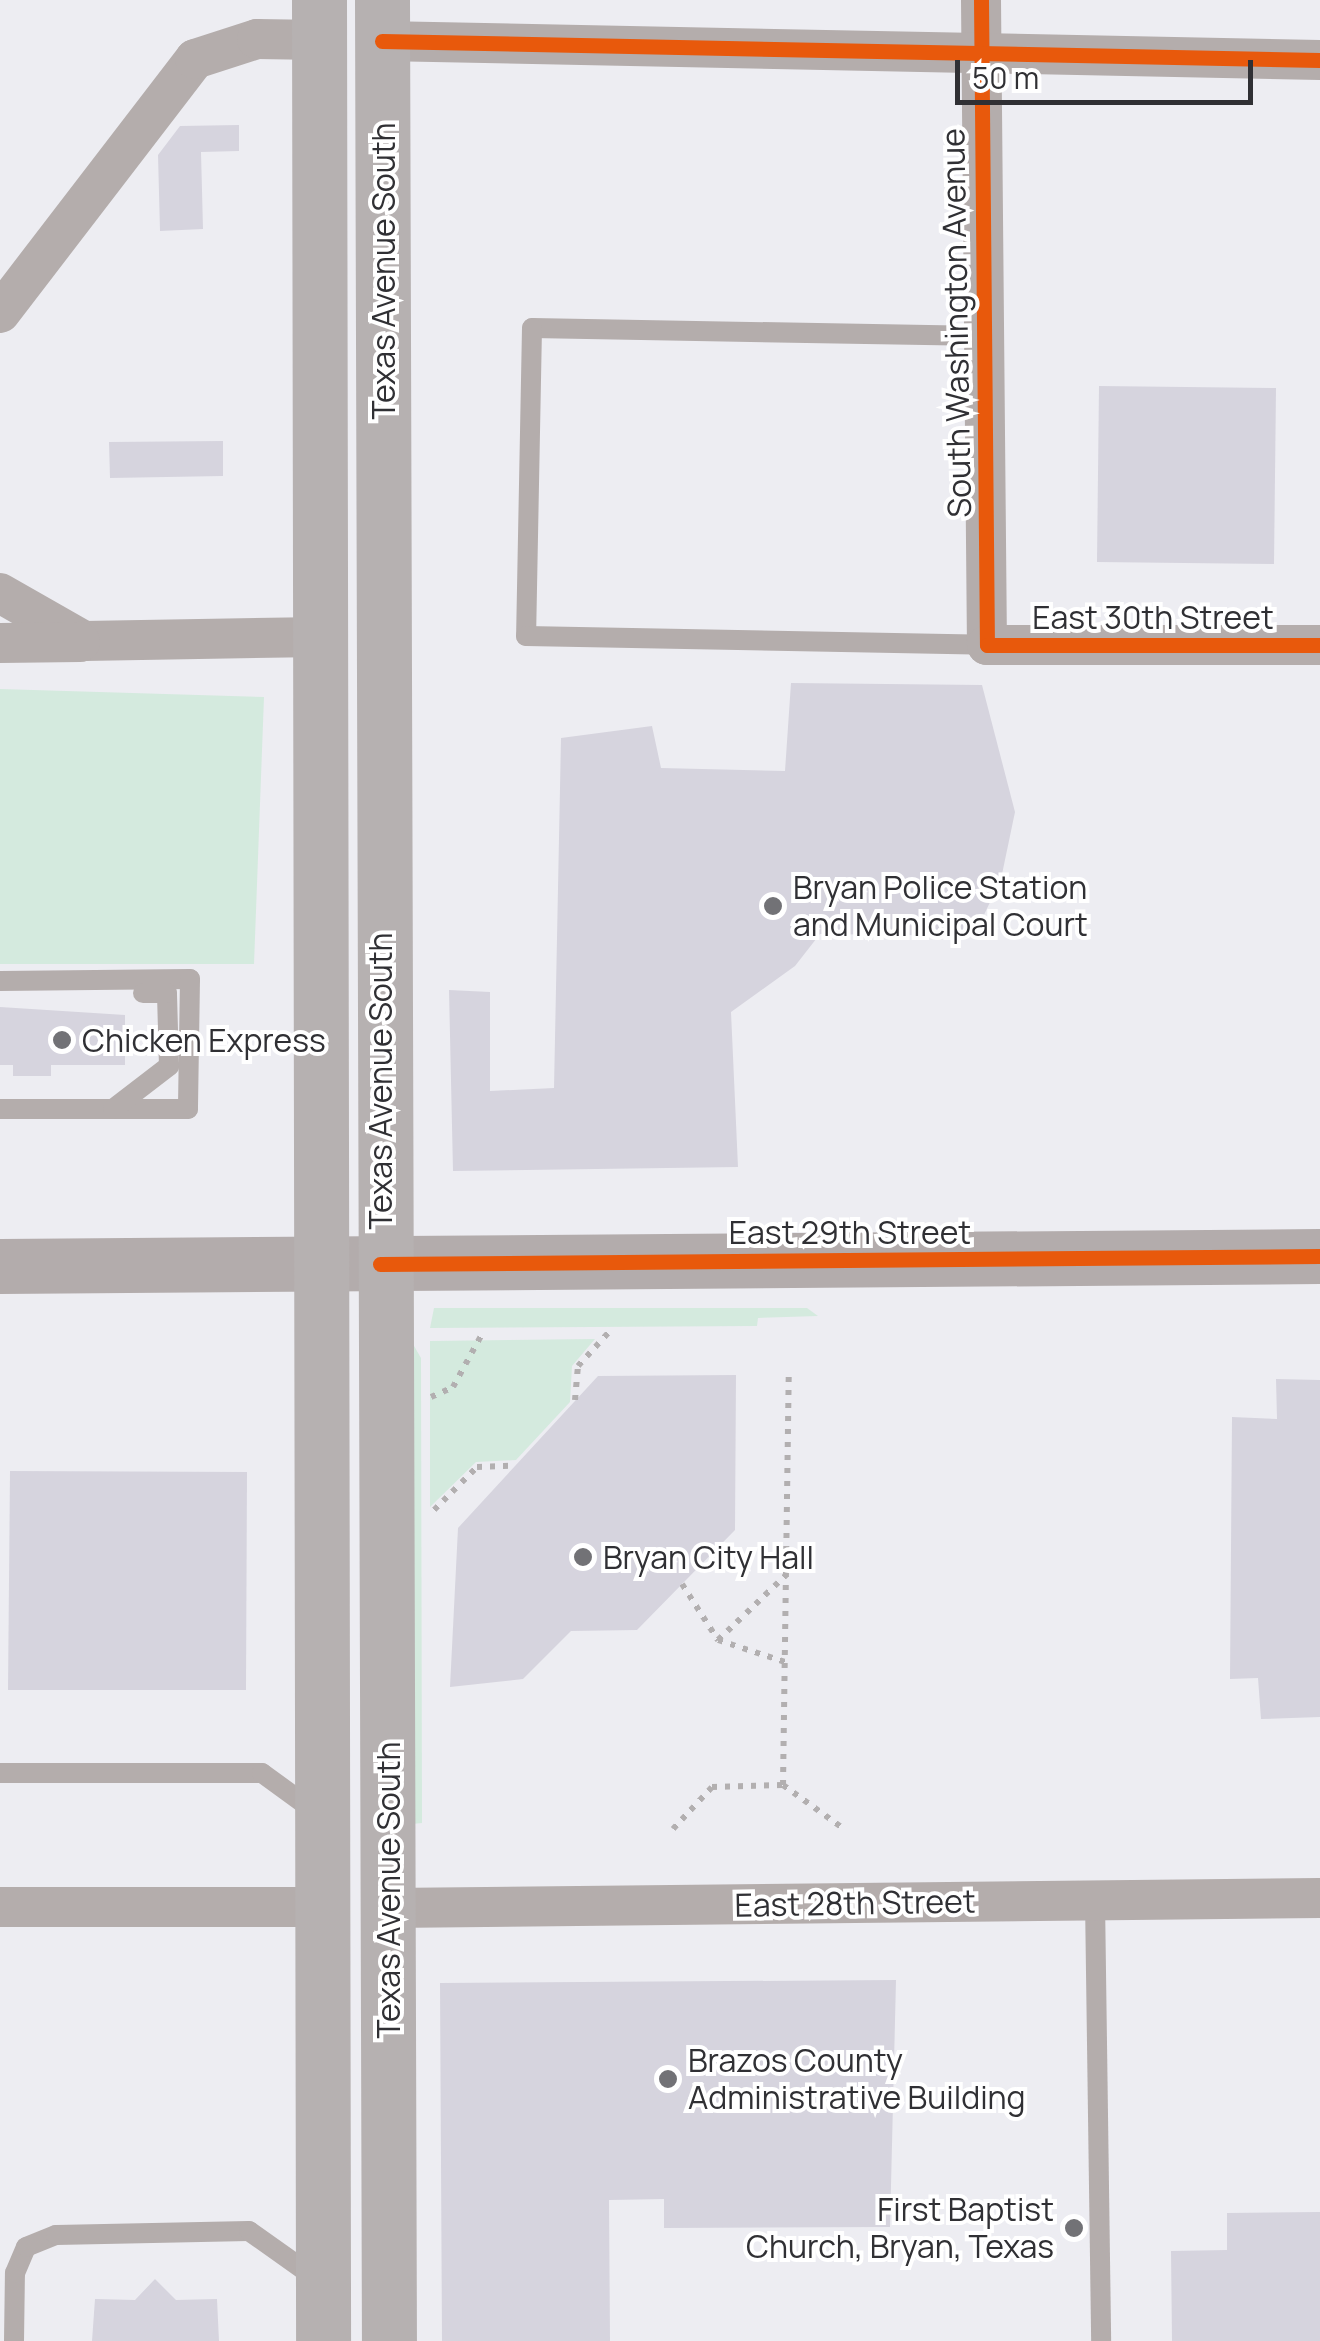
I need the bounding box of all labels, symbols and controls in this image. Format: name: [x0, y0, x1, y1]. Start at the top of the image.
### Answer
scale bar: [960, 40, 1258, 102]
text: 50 m: [972, 57, 1039, 98]
street label: Texas Avenue South: [364, 122, 402, 420]
street label: South Washington Avenue: [933, 128, 979, 518]
street label: East 30th Street: [1032, 598, 1274, 636]
place label: Bryan Police Station and Municipal Court: [793, 869, 1088, 944]
marker: Bryan Police Station and Municipal Court: [762, 895, 784, 917]
street label: Texas Avenue South: [361, 932, 399, 1230]
place label: Chicken Express: [82, 1021, 326, 1059]
marker: Chicken Express: [51, 1029, 73, 1051]
street label: East 29th Street: [729, 1213, 971, 1251]
place label: Bryan City Hall: [603, 1538, 814, 1576]
marker: Bryan City Hall: [572, 1546, 594, 1568]
street label: Texas Avenue South: [369, 1741, 407, 2039]
street label: East 28th Street: [734, 1882, 976, 1924]
place label: Brazos County Administrative Building: [688, 2042, 1026, 2117]
marker: Brazos County Administrative Building: [657, 2068, 679, 2090]
place label: First Baptist Church, Bryan, Texas: [746, 2191, 1054, 2266]
marker: First Baptist Church, Bryan, Texas: [1063, 2217, 1085, 2239]

